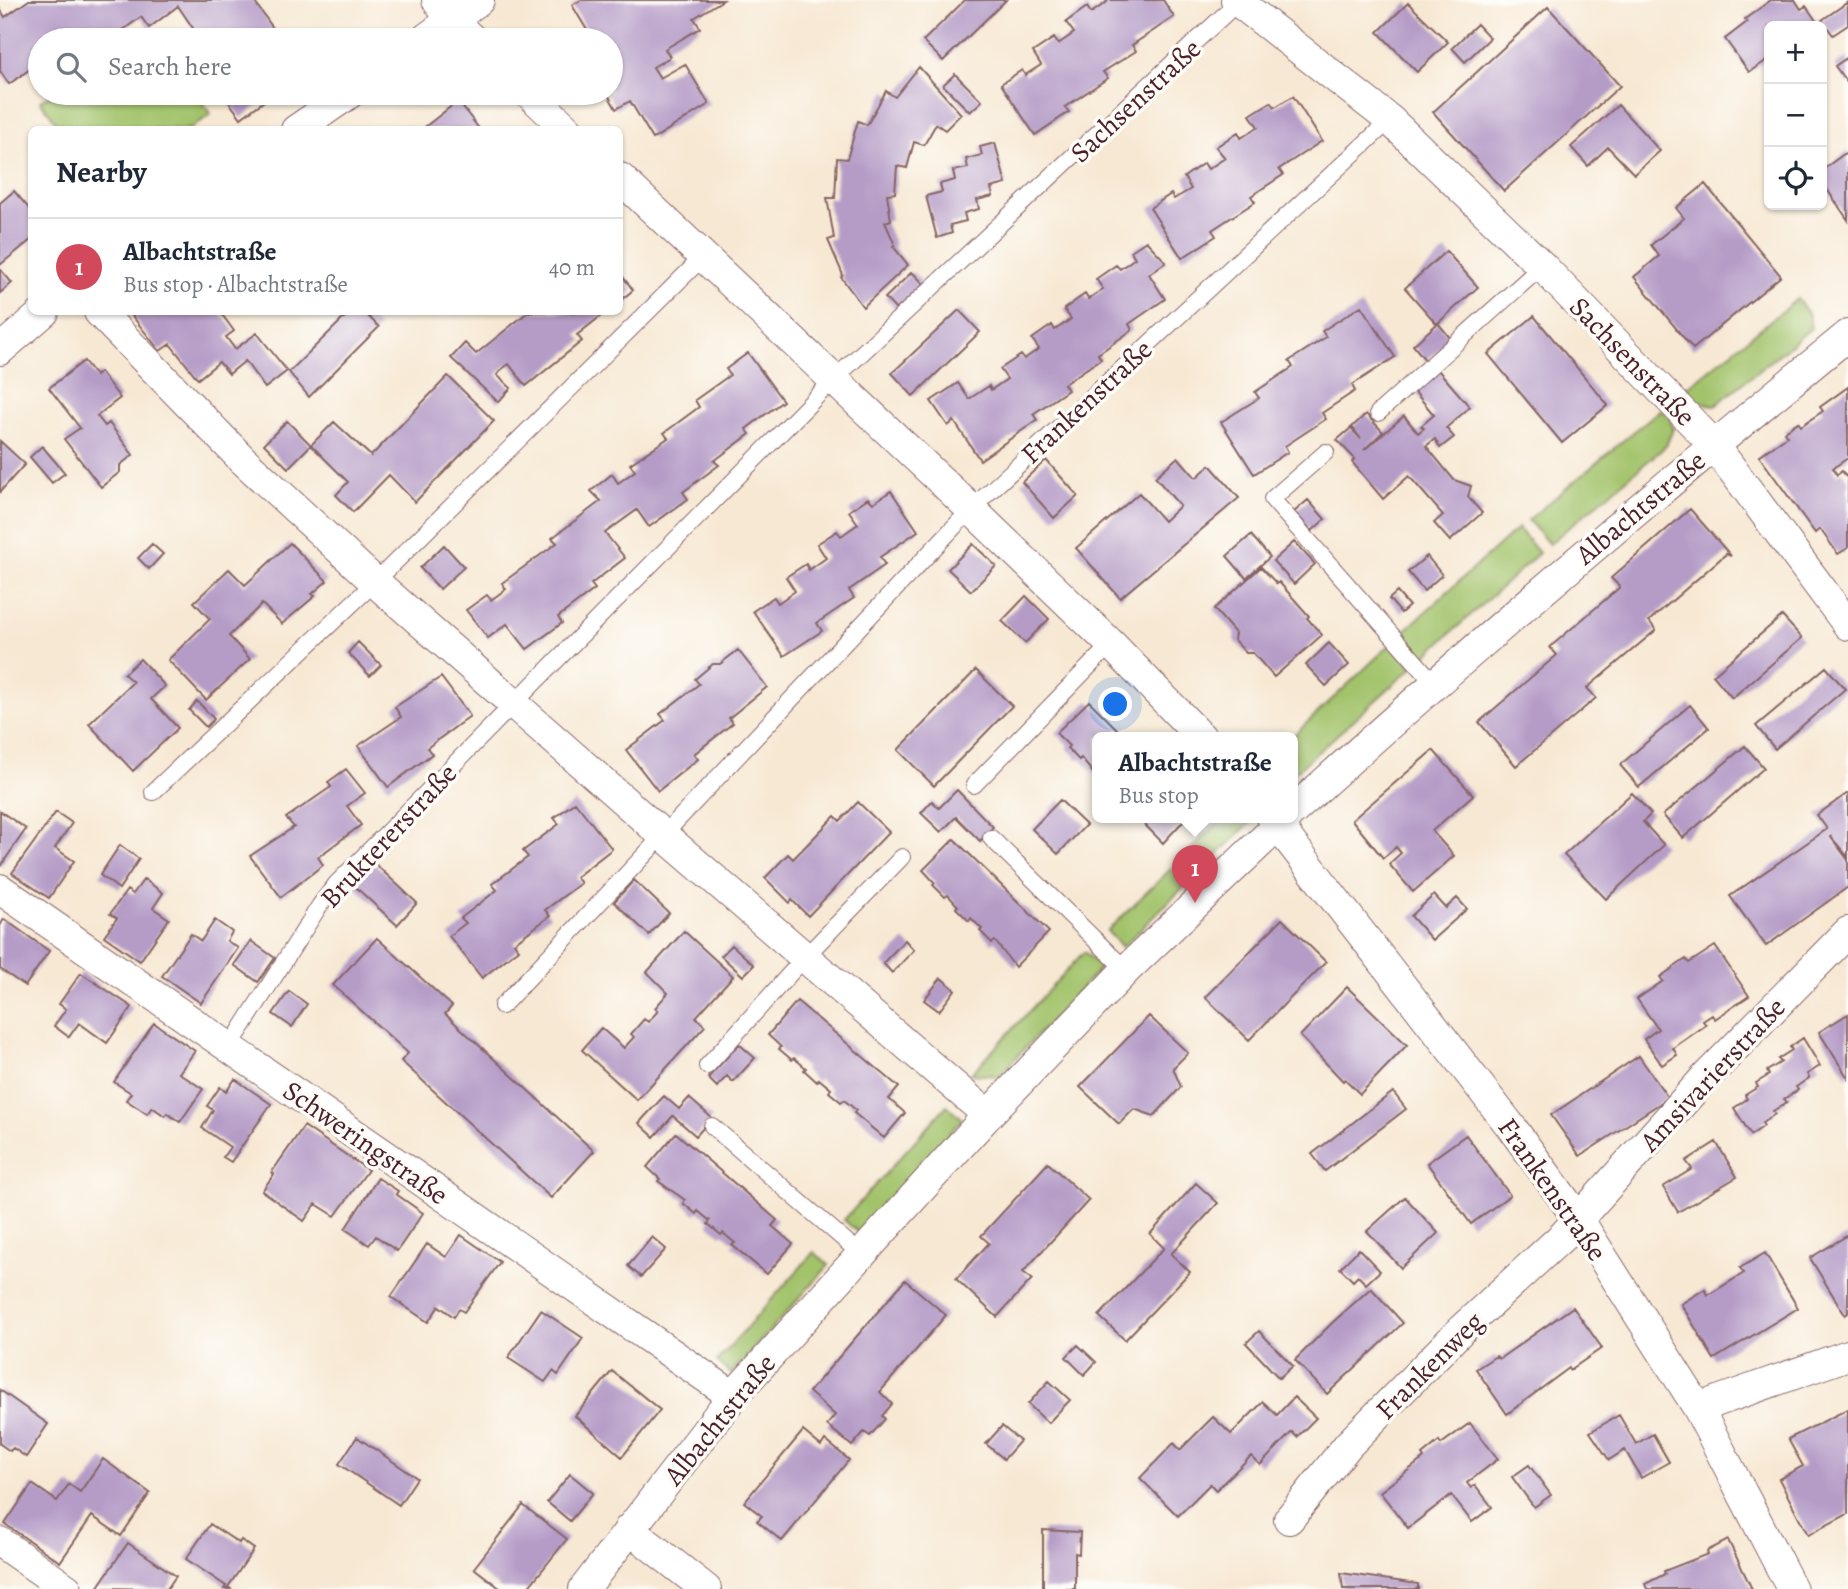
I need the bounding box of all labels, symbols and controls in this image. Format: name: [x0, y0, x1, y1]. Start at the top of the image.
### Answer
map controls: [1764, 21, 1827, 210]
button: +: [1764, 21, 1827, 84]
search box: [28, 28, 623, 105]
street label: Sachsenstraße: [1062, 30, 1209, 171]
icon: search: [52, 48, 90, 86]
text: Search here: [108, 49, 232, 84]
button: −: [1764, 84, 1827, 147]
button: locate: [1764, 147, 1827, 210]
text: Nearby: [56, 152, 147, 192]
text: Albachtstraße: [123, 234, 276, 269]
text: 1: [75, 252, 83, 283]
text: 40 m: [549, 252, 595, 283]
text: Bus stop · Albachtstraße: [123, 269, 348, 300]
street label: Sachsenstraße: [1561, 289, 1704, 435]
street label: Frankenstraße: [1013, 331, 1161, 473]
street label: Albachtstraße: [1567, 442, 1714, 574]
your location: [1098, 687, 1132, 721]
popup: [1092, 732, 1298, 823]
text: Albachtstraße: [1118, 745, 1272, 780]
street label: Bruktererstraße: [312, 755, 466, 916]
text: Bus stop: [1118, 780, 1199, 811]
pin: 1: [1172, 845, 1218, 903]
street label: Amsivarierstraße: [1631, 989, 1794, 1161]
street label: Schweringstraße: [275, 1072, 456, 1214]
street label: Frankenstraße: [1489, 1110, 1616, 1269]
street label: Frankenweg: [1367, 1303, 1492, 1428]
street label: Albachtstraße: [654, 1346, 785, 1494]

